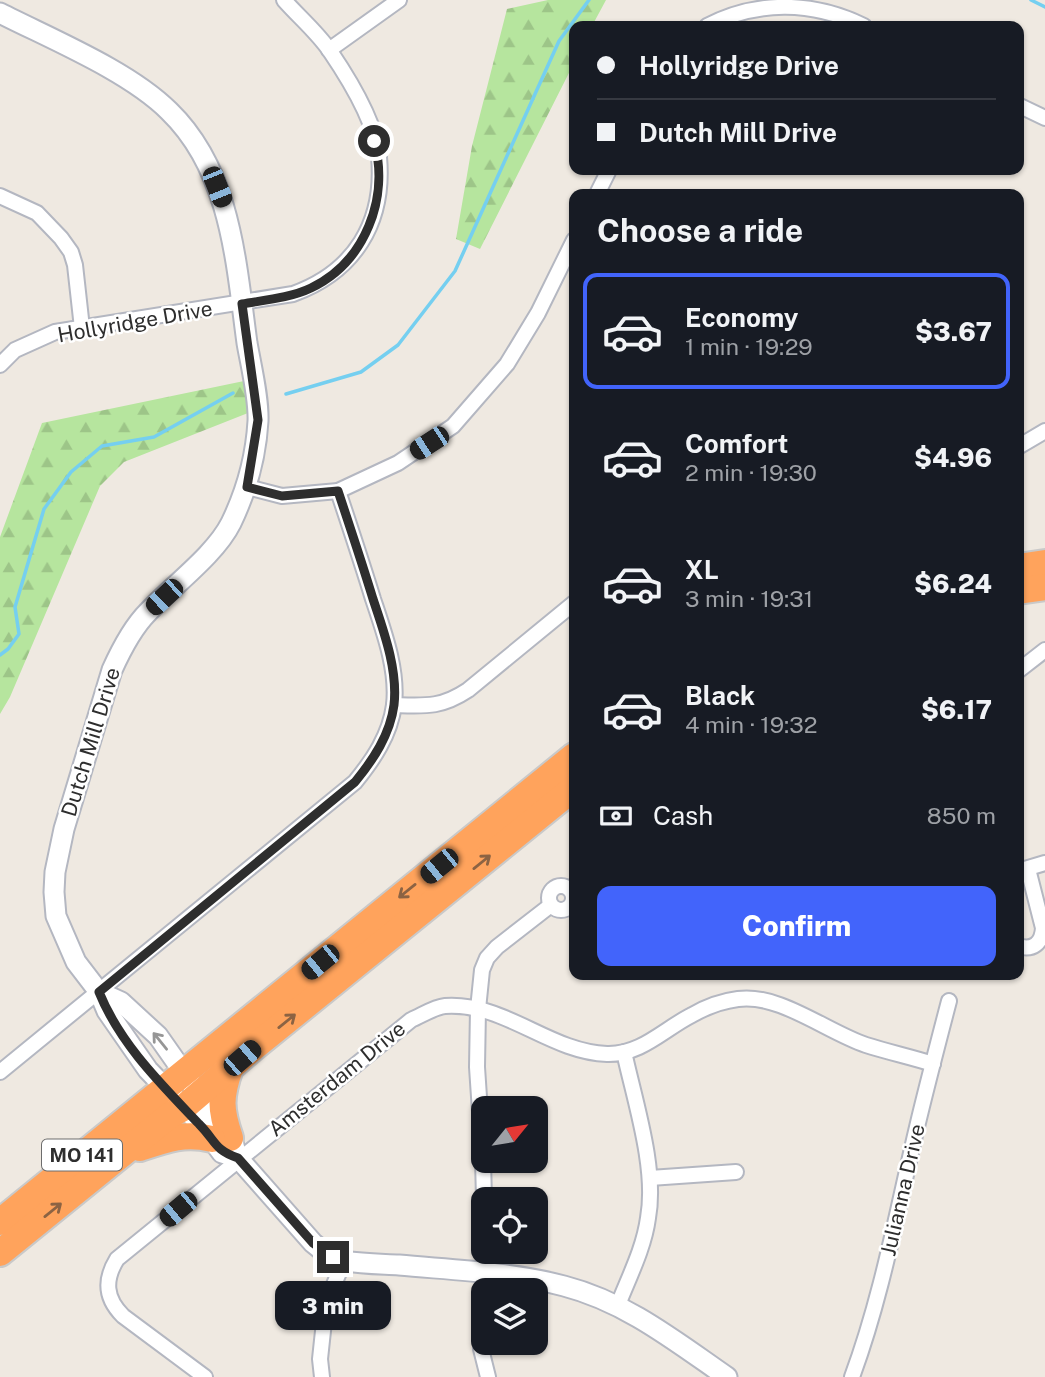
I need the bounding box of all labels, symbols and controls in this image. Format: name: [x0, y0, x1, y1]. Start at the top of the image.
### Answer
text: Hollyridge Drive: [639, 50, 839, 81]
text: Dutch Mill Drive: [639, 117, 837, 148]
route start: [358, 125, 390, 157]
car: [200, 164, 235, 210]
text: Choose a ride: [597, 212, 803, 249]
street label: Hollyridge Drive: [56, 296, 214, 347]
icon: car: [601, 300, 664, 363]
text: Economy: [685, 302, 798, 333]
text: $3.67: [915, 316, 992, 347]
text: 1 min · 19:29: [685, 333, 813, 360]
car: [406, 423, 453, 463]
icon: car: [601, 426, 664, 489]
text: Comfort: [685, 428, 788, 459]
text: $4.96: [914, 442, 992, 473]
text: 2 min · 19:30: [685, 459, 817, 486]
icon: car: [601, 552, 664, 615]
text: XL: [685, 554, 719, 585]
text: $6.24: [914, 568, 992, 599]
car: [142, 575, 187, 619]
text: 3 min · 19:31: [685, 585, 813, 612]
street label: Dutch Mill Drive: [56, 664, 125, 820]
icon: car: [601, 678, 664, 741]
text: Black: [685, 680, 755, 711]
text: $6.17: [921, 694, 992, 725]
text: 4 min · 19:32: [685, 711, 817, 738]
icon: cash: [597, 797, 635, 835]
text: Cash: [653, 800, 713, 831]
text: 850 m: [927, 802, 996, 829]
car: [417, 845, 462, 887]
one-way arrow: [473, 854, 491, 870]
one-way arrow: [398, 884, 416, 899]
button: Confirm: [597, 886, 996, 966]
car: [298, 941, 343, 983]
one-way arrow: [277, 1013, 295, 1029]
street label: Amsterdam Drive: [263, 1016, 410, 1141]
one-way arrow: [153, 1032, 169, 1050]
car: [220, 1036, 265, 1080]
north arrow: [471, 1096, 548, 1172]
map controls: [471, 1096, 548, 1355]
street label: Julianna Drive: [875, 1121, 930, 1258]
road number: MO 141: [42, 1140, 122, 1170]
car: [156, 1187, 201, 1231]
button: locate: [471, 1187, 548, 1264]
one-way arrow: [43, 1202, 61, 1218]
route end: [317, 1241, 349, 1273]
button: layers: [471, 1278, 548, 1355]
callout: 3 min: [275, 1282, 391, 1330]
text: 3 min: [302, 1292, 364, 1319]

